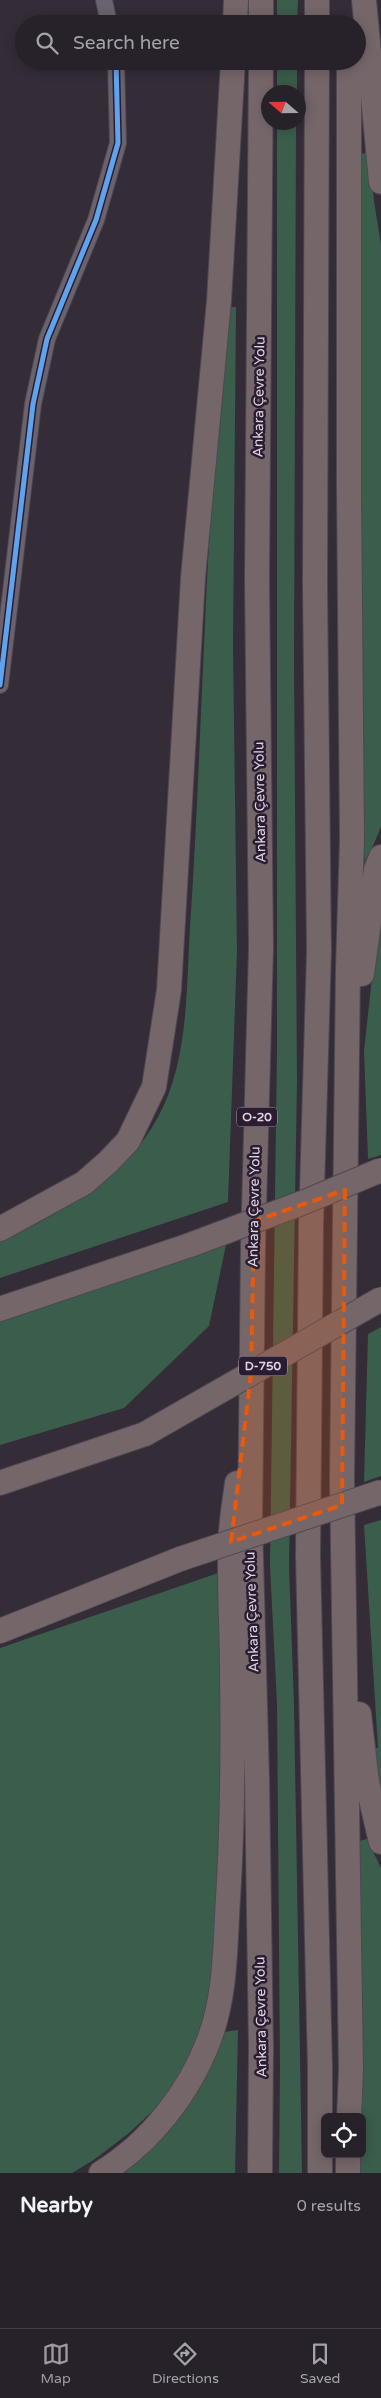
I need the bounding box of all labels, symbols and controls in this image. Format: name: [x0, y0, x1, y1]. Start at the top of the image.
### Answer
search box: [15, 15, 366, 70]
icon: search: [33, 29, 61, 57]
text: Search here: [73, 32, 180, 54]
north arrow: [261, 85, 306, 130]
street label: Ankara Çevre Yolu: [249, 336, 269, 458]
street label: Ankara Çevre Yolu: [250, 741, 270, 863]
road number: O-20: [237, 1108, 277, 1126]
street label: Ankara Çevre Yolu: [244, 1146, 264, 1268]
road number: D-750: [239, 1356, 287, 1375]
street label: Ankara Çevre Yolu: [241, 1551, 263, 1673]
street label: Ankara Çevre Yolu: [251, 1956, 271, 2078]
map controls: [321, 2113, 366, 2158]
button: locate: [321, 2113, 366, 2158]
text: Nearby: [20, 2193, 93, 2218]
text: 0 results: [297, 2196, 361, 2216]
tab: Map: [41, 2340, 71, 2387]
tab: Directions: [152, 2340, 219, 2387]
tab: Saved: [300, 2340, 340, 2387]

